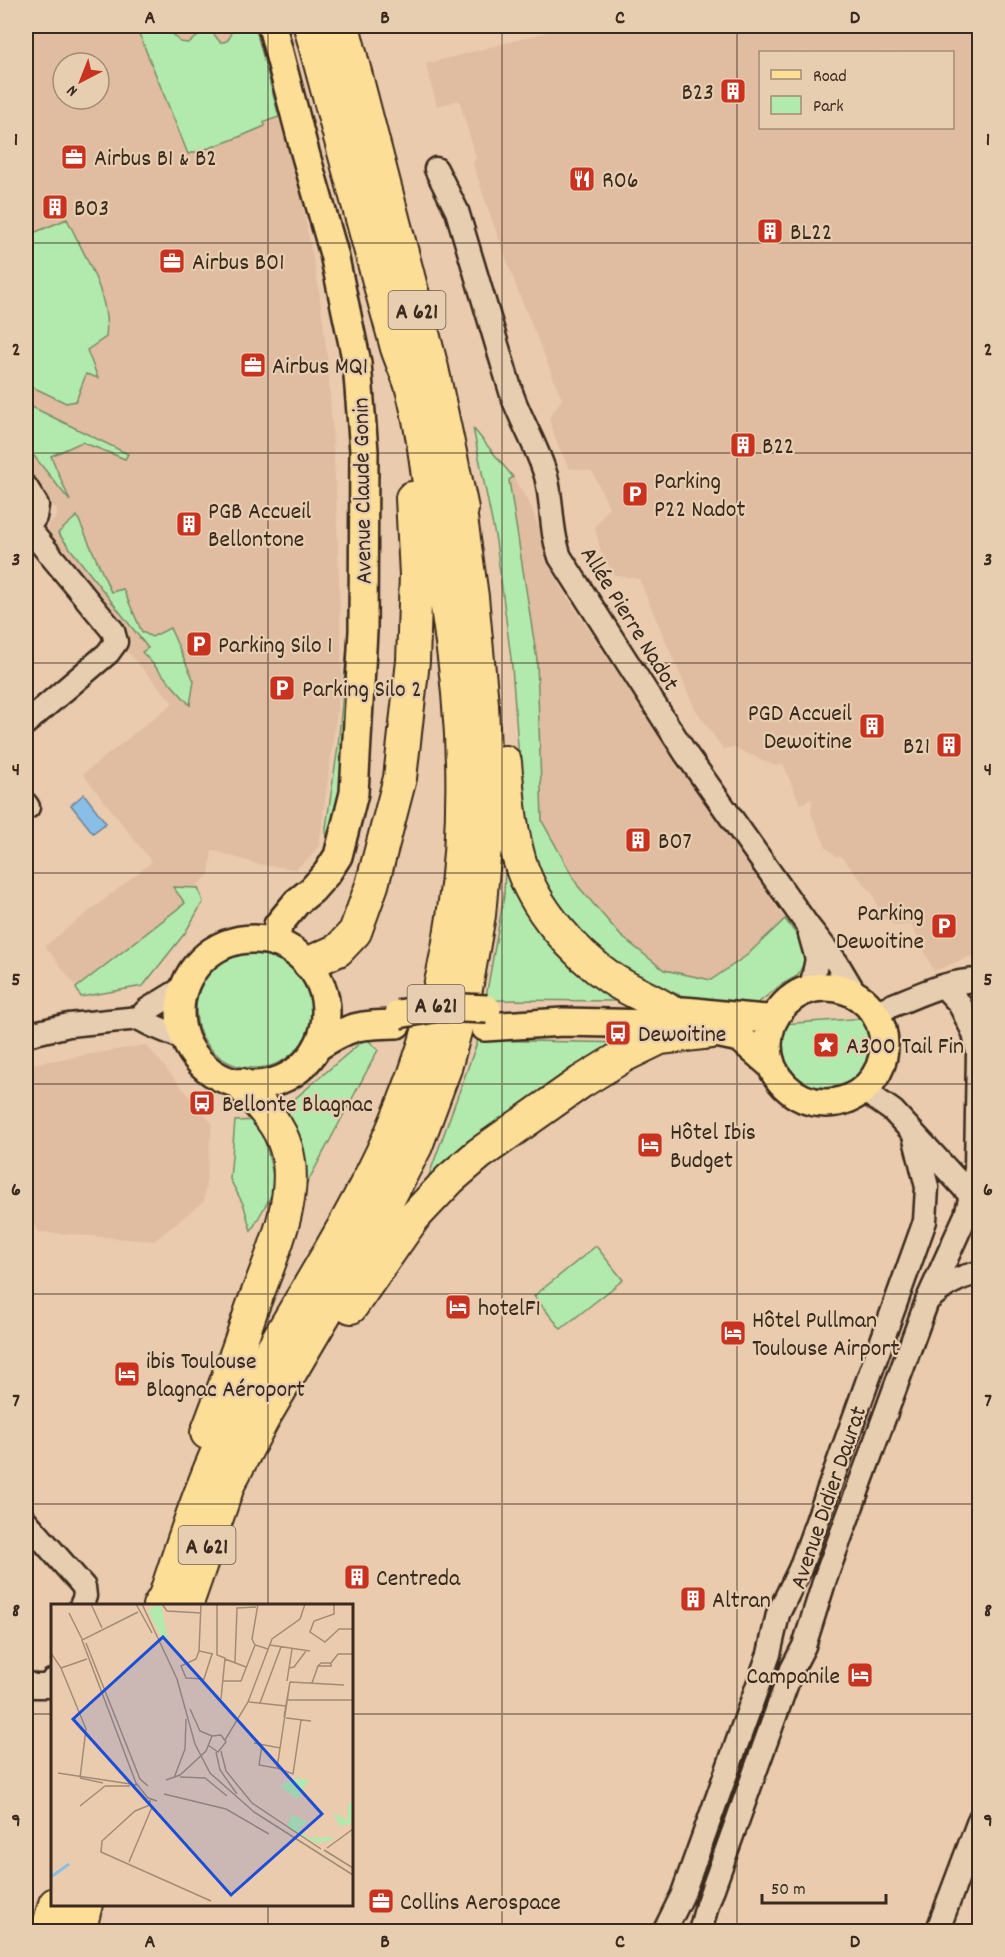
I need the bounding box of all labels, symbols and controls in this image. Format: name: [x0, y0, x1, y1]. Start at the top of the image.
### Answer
text: A: [145, 5, 156, 33]
text: B: [380, 5, 390, 33]
text: C: [615, 5, 625, 33]
text: D: [850, 5, 861, 33]
north arrow: [51, 51, 111, 111]
legend: [759, 51, 954, 129]
text: Road: [813, 65, 847, 90]
building icon: B23: [718, 76, 748, 106]
place label: B23: [681, 77, 714, 111]
text: N: [62, 79, 83, 101]
text: Park: [813, 95, 844, 120]
text: 1: [14, 127, 18, 155]
text: 1: [986, 127, 990, 155]
office icon: Airbus B1 & B2: [59, 142, 89, 172]
place label: Airbus B1 & B2: [94, 143, 217, 177]
restaurant icon: R06: [567, 164, 597, 194]
place label: R06: [602, 165, 639, 199]
building icon: B03: [40, 192, 70, 222]
place label: B03: [74, 193, 109, 227]
building icon: BL22: [755, 216, 785, 246]
place label: BL22: [790, 217, 832, 251]
office icon: Airbus B01: [157, 246, 187, 276]
place label: Airbus B01: [192, 247, 284, 281]
road number: A 621: [388, 291, 446, 329]
text: 2: [12, 337, 20, 365]
text: 2: [984, 337, 992, 365]
office icon: Airbus MQ1: [238, 350, 268, 380]
place label: Airbus MQ1: [272, 351, 368, 385]
street label: Avenue Claude Gonin: [345, 397, 383, 585]
building icon: B22: [728, 430, 758, 460]
place label: B22: [762, 431, 794, 465]
place label: Parking P22 Nadot: [654, 466, 745, 528]
parking icon: Parking P22 Nadot: [620, 479, 650, 509]
place label: PGB Accueil Bellontone: [208, 496, 312, 558]
building icon: PGB Accueil Bellontone: [174, 509, 204, 539]
street label: Allée Pierre Nadot: [570, 541, 687, 698]
text: 3: [12, 547, 20, 575]
text: 3: [984, 547, 992, 575]
parking icon: Parking Silo 1: [184, 629, 214, 659]
place label: Parking Silo 1: [218, 630, 333, 664]
parking icon: Parking Silo 2: [267, 673, 297, 703]
place label: Parking Silo 2: [302, 674, 422, 708]
place label: PGD Accueil Dewoitine: [748, 698, 852, 760]
building icon: PGD Accueil Dewoitine: [857, 711, 887, 741]
building icon: B21: [934, 730, 964, 760]
place label: B21: [903, 731, 930, 765]
text: 4: [12, 757, 20, 785]
text: 4: [984, 757, 992, 785]
building icon: B07: [623, 825, 653, 855]
place label: B07: [658, 826, 692, 860]
place label: Parking Dewoitine: [836, 898, 924, 960]
parking icon: Parking Dewoitine: [929, 911, 959, 941]
text: 5: [11, 967, 21, 995]
text: 5: [983, 967, 993, 995]
road number: A 621: [408, 985, 464, 1023]
bus stop icon: Dewoitine: [603, 1018, 633, 1048]
place label: Dewoitine: [638, 1019, 726, 1053]
place icon: A300 Tail Fin: [811, 1030, 841, 1060]
place label: A300 Tail Fin: [846, 1031, 964, 1065]
bus stop icon: Bellonte Blagnac: [187, 1088, 217, 1118]
place label: Bellonte Blagnac: [222, 1089, 373, 1123]
place label: Hôtel Ibis Budget: [670, 1117, 756, 1179]
hotel icon: Hôtel Ibis Budget: [635, 1130, 665, 1160]
text: 6: [11, 1177, 21, 1205]
text: 6: [983, 1177, 993, 1205]
hotel icon: hotelF1: [443, 1292, 473, 1322]
place label: hotelF1: [478, 1293, 541, 1327]
place label: Hôtel Pullman Toulouse Airport: [752, 1305, 899, 1367]
hotel icon: Hôtel Pullman Toulouse Airport: [718, 1318, 748, 1348]
place label: ibis Toulouse Blagnac Aéroport: [146, 1346, 305, 1408]
hotel icon: ibis Toulouse Blagnac Aéroport: [112, 1359, 142, 1389]
text: 7: [12, 1388, 20, 1416]
text: 7: [984, 1388, 992, 1416]
street label: Avenue Didier Daurat: [783, 1402, 877, 1594]
road number: A 621: [178, 1526, 236, 1564]
building icon: Centreda: [342, 1562, 372, 1592]
place label: Centreda: [376, 1563, 461, 1597]
building icon: Altran: [678, 1584, 708, 1614]
place label: Altran: [712, 1585, 771, 1619]
text: 8: [12, 1598, 20, 1626]
text: 8: [984, 1598, 992, 1626]
inset map: [51, 1604, 352, 1906]
hotel icon: Campanile: [845, 1660, 875, 1690]
place label: Campanile: [746, 1661, 840, 1695]
text: 9: [11, 1808, 21, 1836]
text: 9: [983, 1808, 993, 1836]
scale bar: [762, 1867, 886, 1905]
text: 50 m: [771, 1878, 806, 1903]
office icon: Collins Aerospace: [366, 1886, 396, 1916]
place label: Collins Aerospace: [400, 1887, 561, 1921]
text: A: [145, 1929, 156, 1957]
text: B: [380, 1929, 390, 1957]
text: C: [615, 1929, 625, 1957]
text: D: [850, 1929, 861, 1957]

